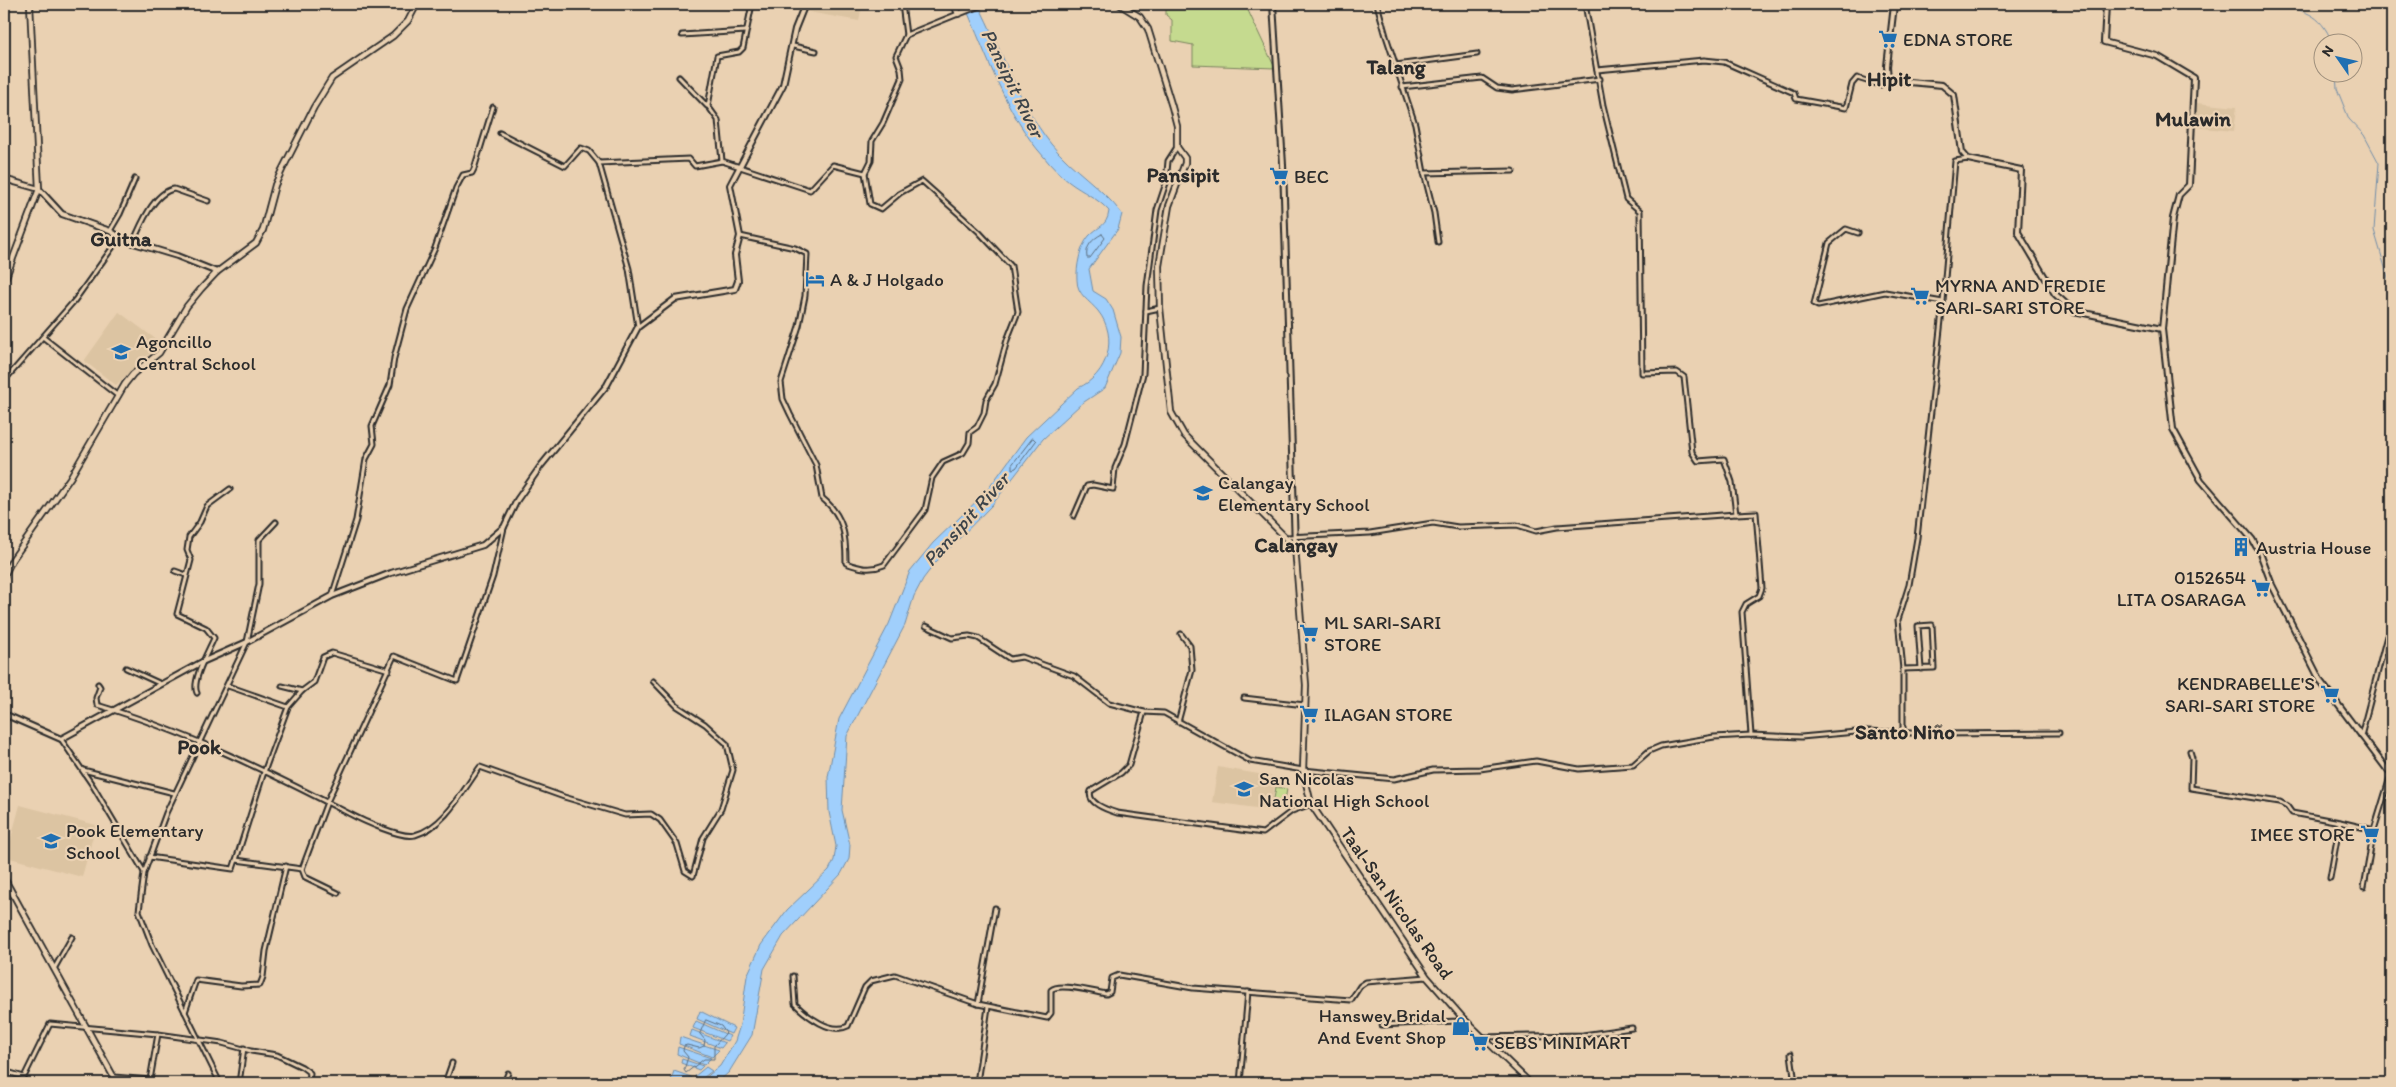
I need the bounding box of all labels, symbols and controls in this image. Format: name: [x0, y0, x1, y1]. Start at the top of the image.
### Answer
water label: Pansipit River: [976, 25, 1051, 143]
supermarket icon: EDNA STORE: [1877, 28, 1899, 50]
place label: EDNA STORE: [1903, 28, 2013, 51]
north arrow: [2314, 32, 2364, 82]
text: N: [2318, 42, 2337, 60]
district label: Talang: [1366, 54, 1427, 80]
district label: Hipit: [1867, 66, 1911, 92]
district label: Mulawin: [2155, 106, 2231, 131]
district label: Pansipit: [1146, 162, 1220, 188]
supermarket icon: BEC: [1268, 165, 1290, 187]
place label: BEC: [1294, 165, 1329, 188]
district label: Guitna: [90, 226, 153, 251]
hotel icon: A & J Holgado: [804, 268, 826, 290]
place label: A & J Holgado: [830, 268, 944, 291]
place label: MYRNA AND FREDIE SARI-SARI STORE: [1935, 274, 2106, 319]
supermarket icon: MYRNA AND FREDIE SARI-SARI STORE: [1909, 285, 1931, 307]
place label: Agoncillo Central School: [136, 330, 256, 375]
school or university icon: Agoncillo Central School: [110, 341, 132, 363]
water label: Pansipit River: [918, 466, 1016, 571]
place label: Calangay Elementary School: [1218, 471, 1370, 516]
school or university icon: Calangay Elementary School: [1192, 482, 1214, 504]
district label: Calangay: [1254, 532, 1338, 558]
building icon: Austria House: [2230, 536, 2252, 558]
place label: Austria House: [2256, 536, 2371, 559]
place label: 0152654 LITA OSARAGA: [2117, 566, 2246, 611]
supermarket icon: 0152654 LITA OSARAGA: [2250, 577, 2272, 599]
place label: ML SARI-SARI STORE: [1324, 611, 1441, 656]
supermarket icon: ML SARI-SARI STORE: [1298, 622, 1320, 644]
place label: KENDRABELLE'S SARI-SARI STORE: [2165, 672, 2315, 717]
supermarket icon: KENDRABELLE'S SARI-SARI STORE: [2319, 683, 2341, 705]
supermarket icon: ILAGAN STORE: [1298, 703, 1320, 725]
place label: ILAGAN STORE: [1324, 703, 1453, 726]
district label: Santo Niño: [1855, 719, 1955, 744]
district label: Pook: [177, 734, 222, 759]
place label: San Nicolas National High School: [1259, 767, 1430, 812]
school or university icon: San Nicolas National High School: [1233, 778, 1255, 800]
place label: Pook Elementary School: [66, 819, 204, 864]
street label: Taal-San Nicolas Road: [1336, 822, 1459, 984]
place label: IMEE STORE: [2250, 823, 2355, 846]
supermarket icon: IMEE STORE: [2359, 823, 2381, 845]
school or university icon: Pook Elementary School: [40, 830, 62, 852]
place label: Hanswey Bridal And Event Shop: [1318, 1004, 1447, 1049]
shop icon: Hanswey Bridal And Event Shop: [1450, 1015, 1472, 1037]
supermarket icon: SEBS MINIMART: [1468, 1031, 1490, 1053]
place label: SEBS MINIMART: [1494, 1031, 1631, 1054]

